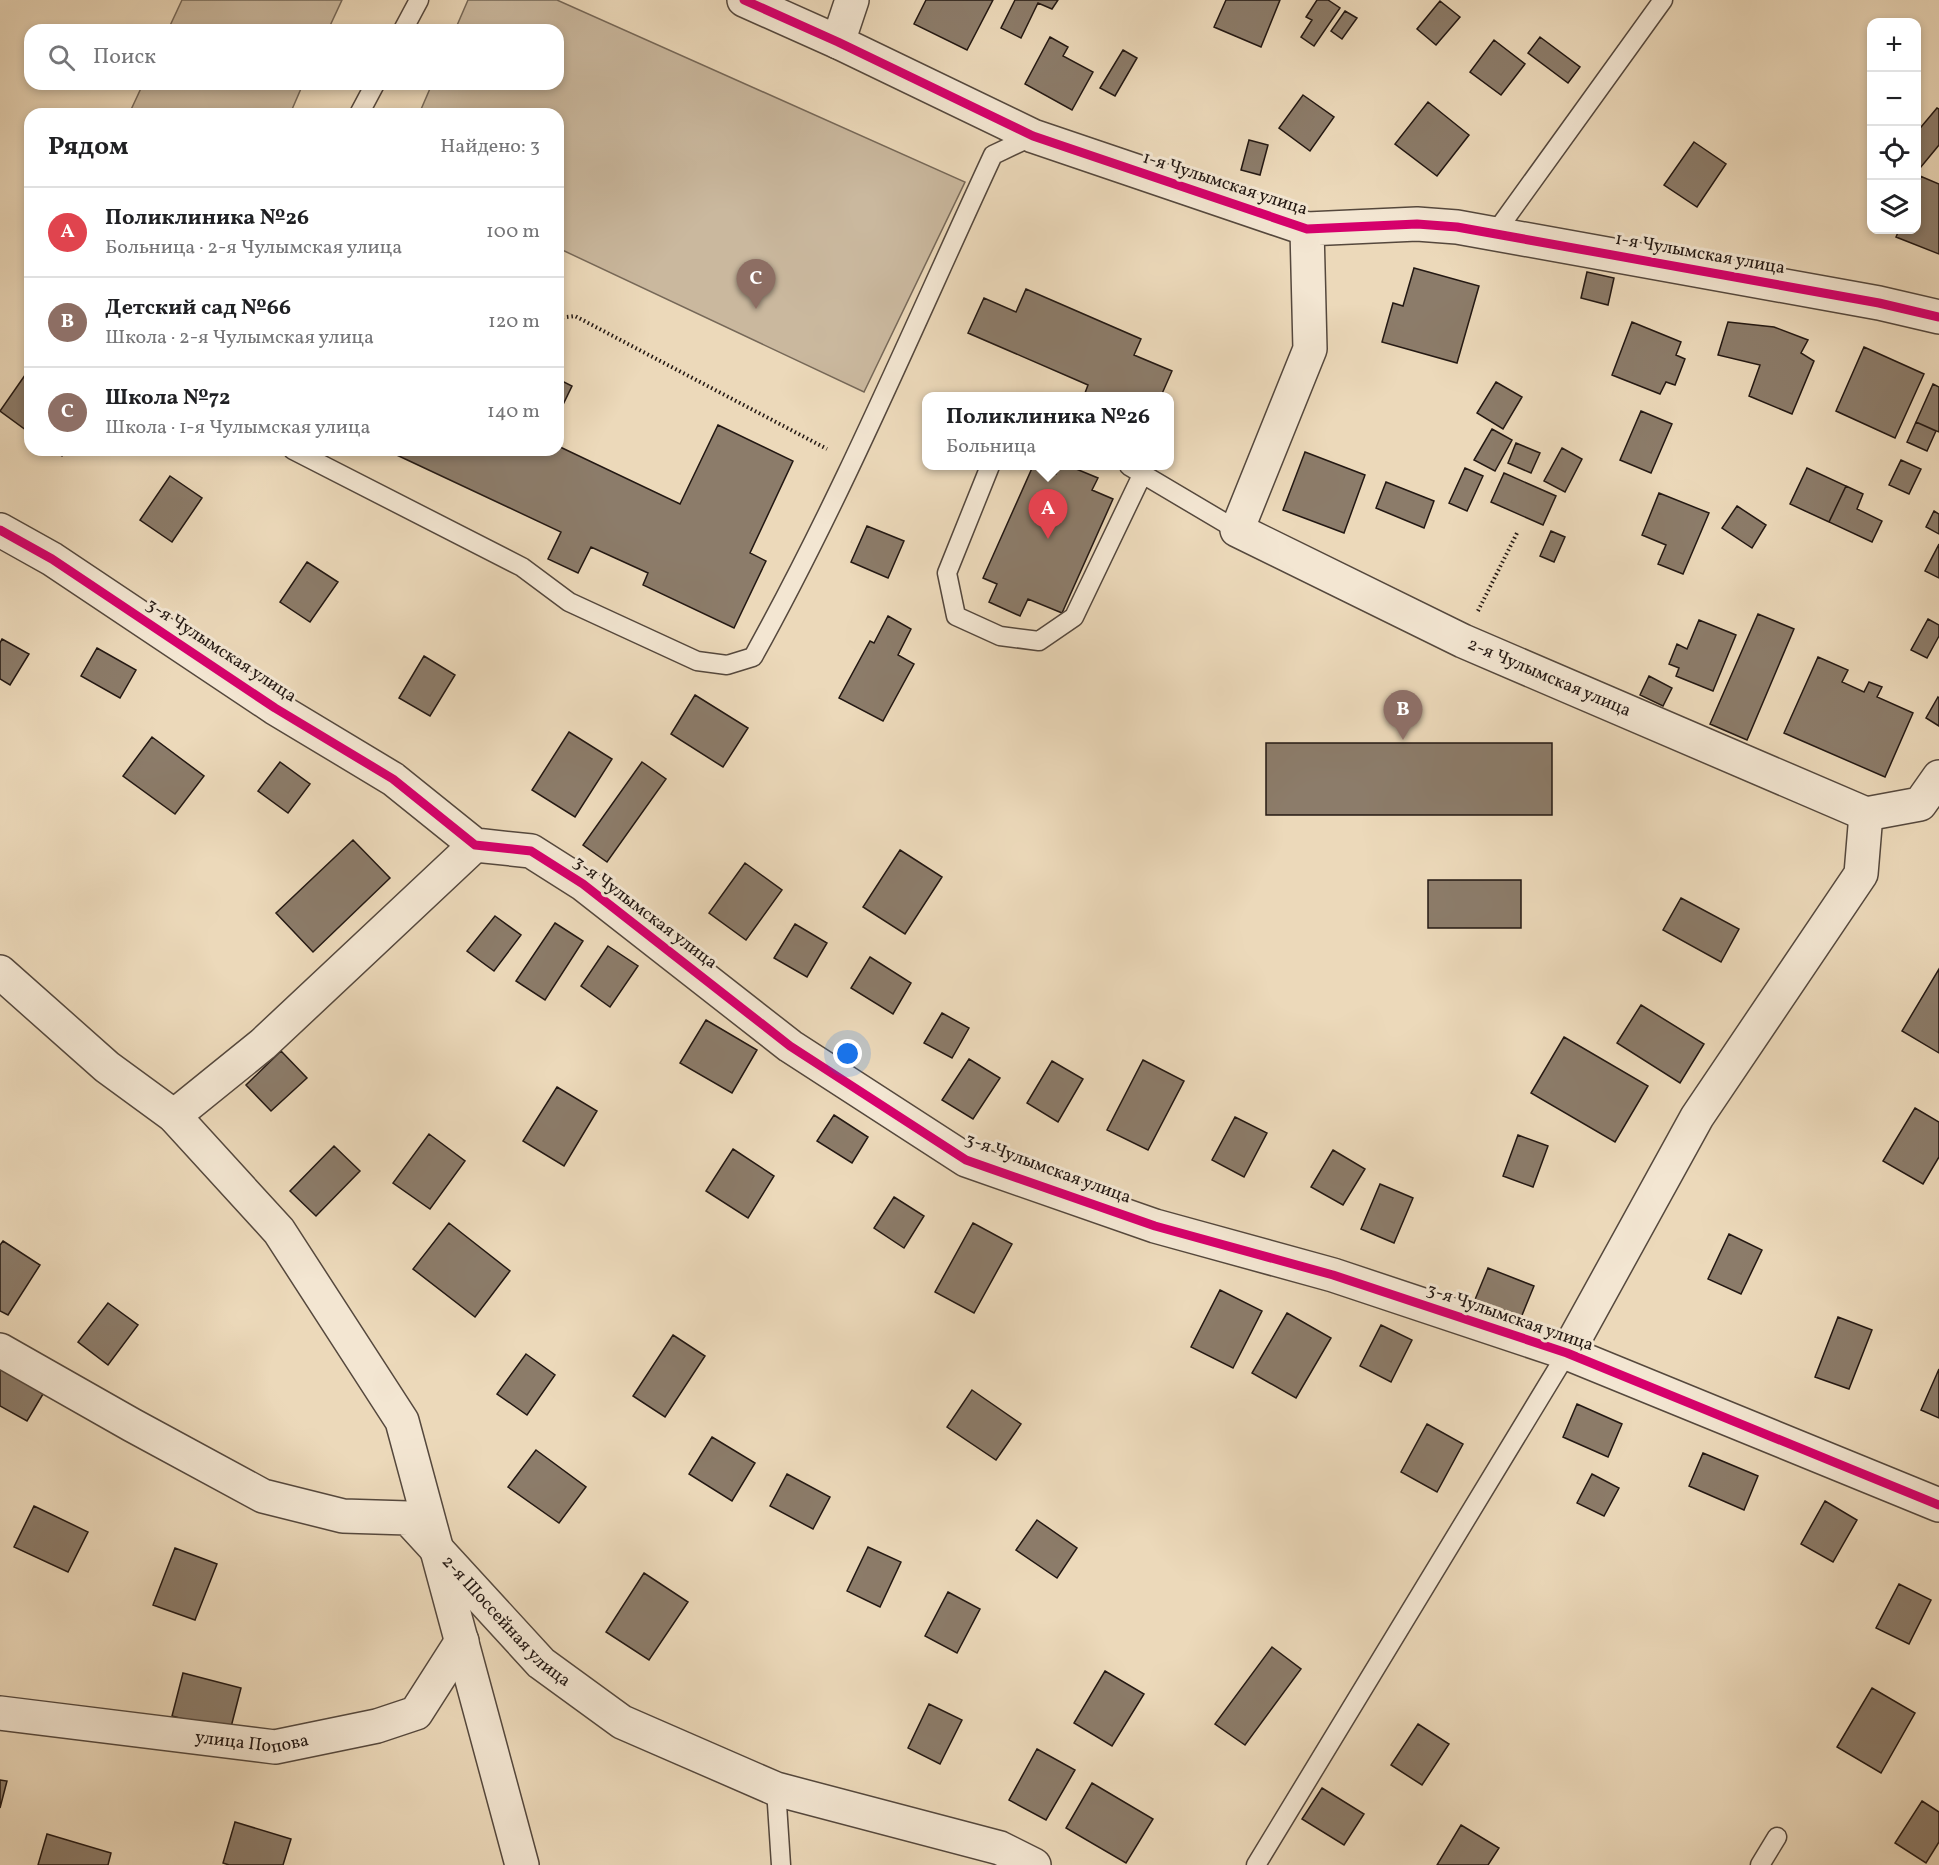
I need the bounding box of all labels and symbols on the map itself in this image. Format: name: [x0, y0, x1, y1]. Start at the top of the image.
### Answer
street label: 1-я Чулымская улица: [1139, 146, 1311, 223]
street label: 1-я Чулымская улица: [1613, 227, 1787, 281]
pin: C: [736, 260, 776, 309]
pin: A: [1028, 490, 1068, 539]
street label: 3-я Чулымская улица: [141, 593, 301, 709]
street label: 2-я Чулымская улица: [1463, 632, 1635, 724]
pin: B: [1384, 690, 1422, 740]
street label: 3-я Чулымская улица: [568, 850, 722, 976]
your location: [833, 1039, 862, 1068]
street label: 3-я Чулымская улица: [961, 1127, 1135, 1211]
street label: 3-я Чулымская улица: [1423, 1278, 1597, 1358]
street label: 2-я Шоссейная улица: [436, 1550, 576, 1693]
street label: улица Попова: [194, 1725, 311, 1760]

